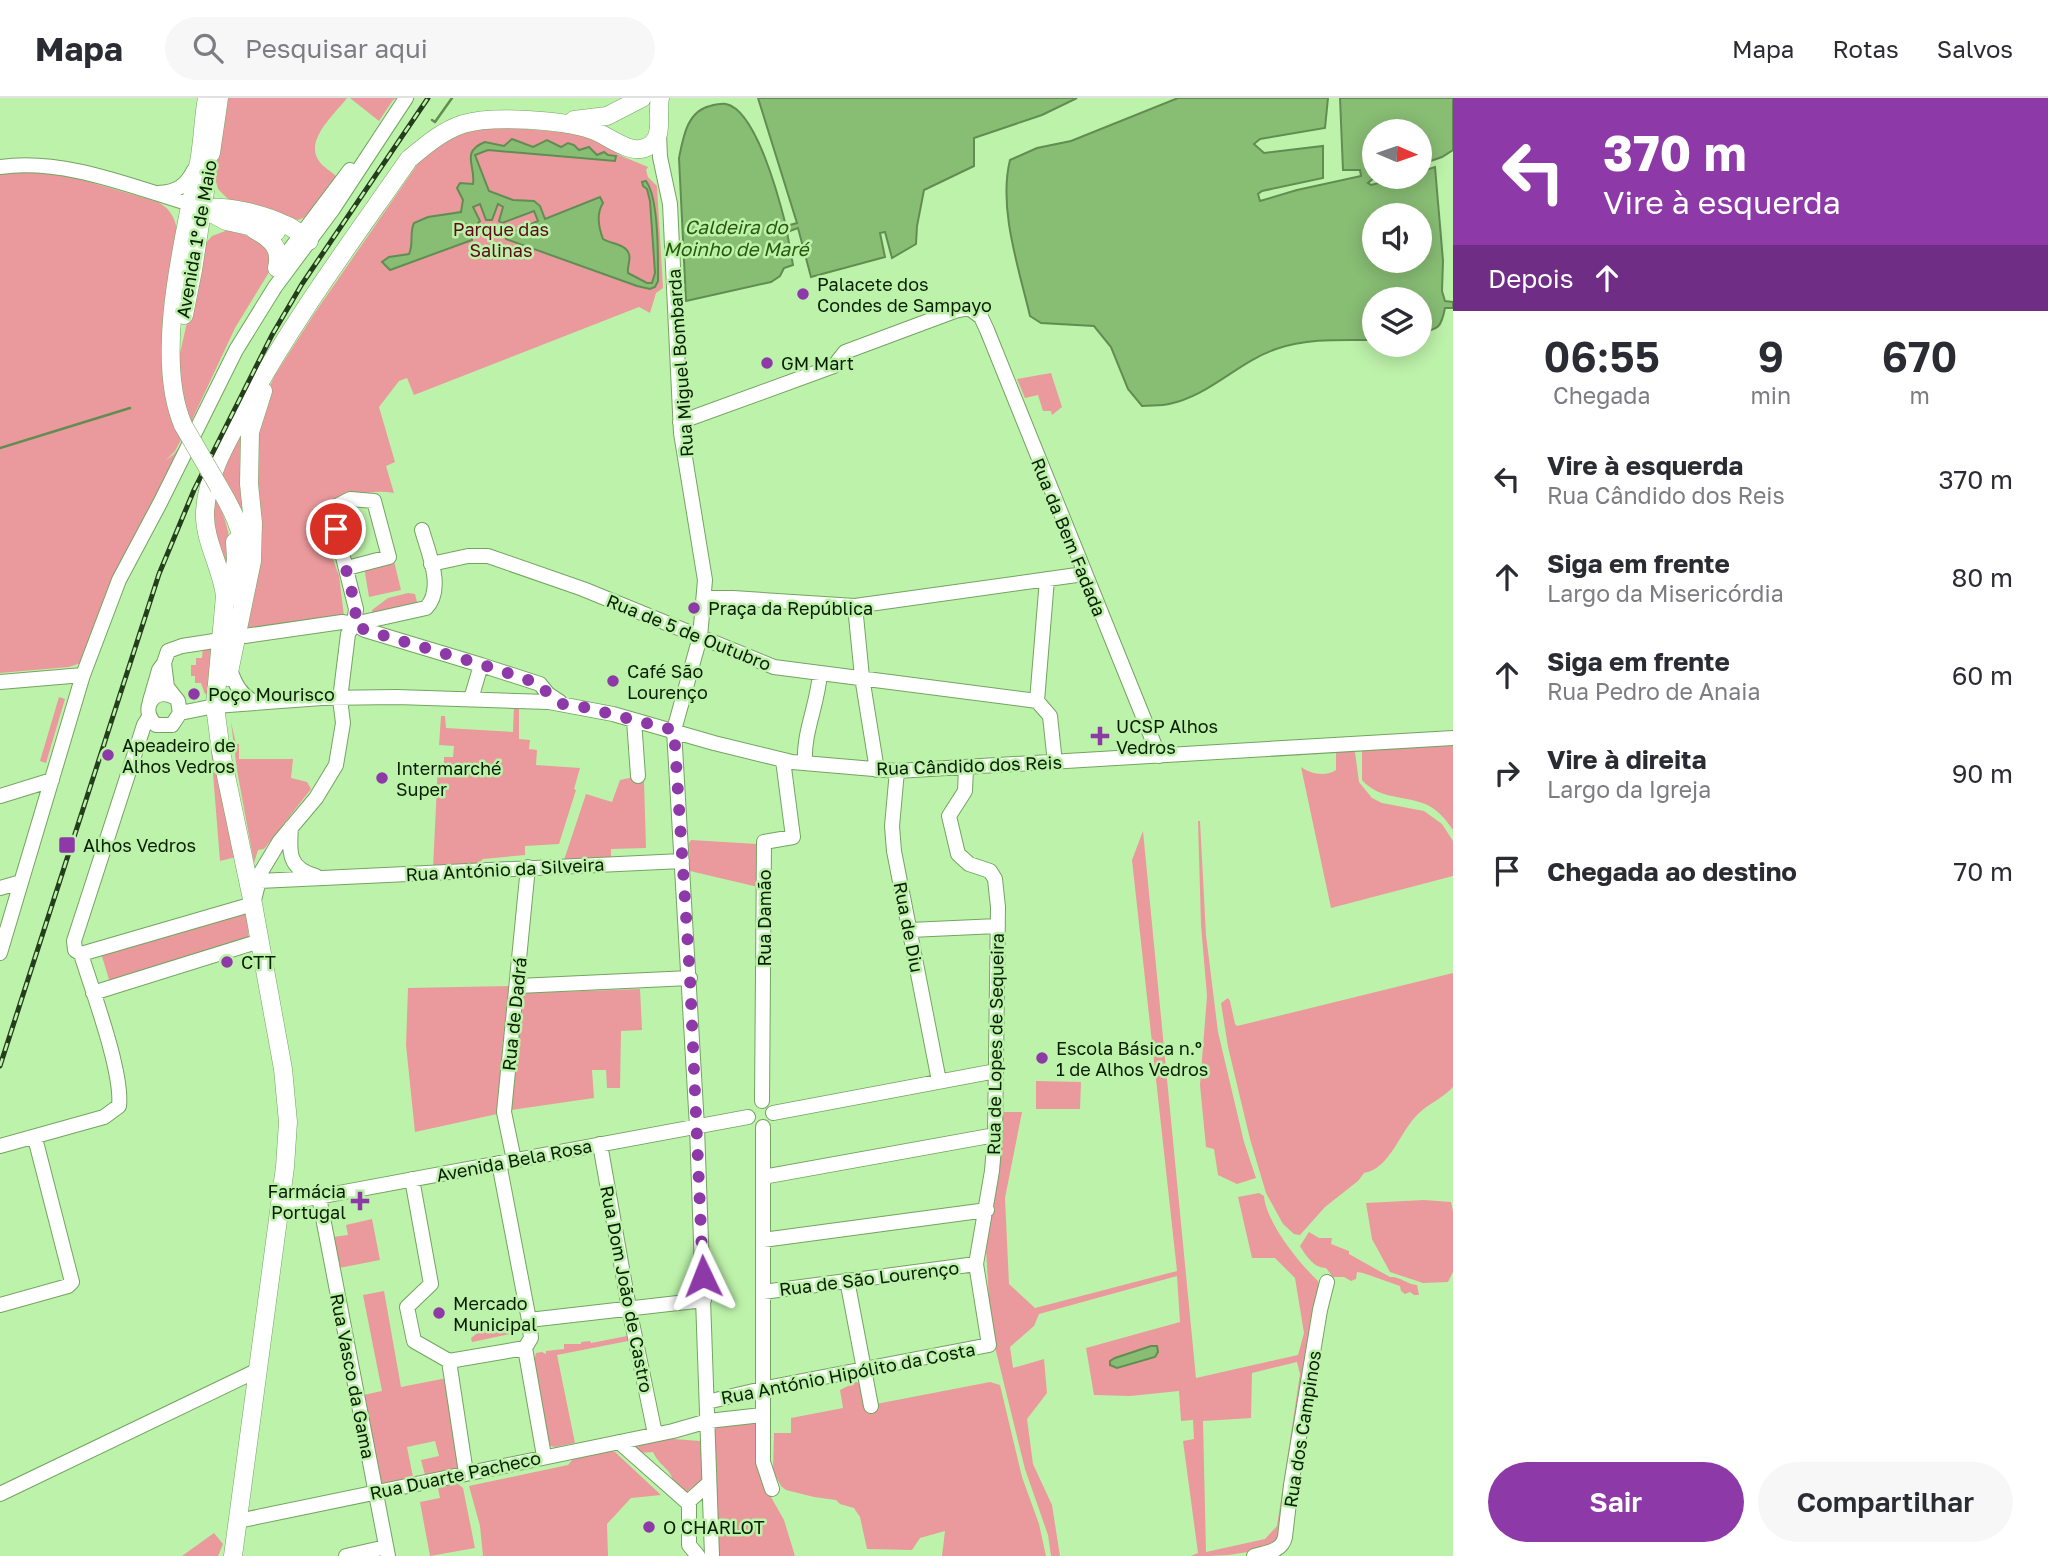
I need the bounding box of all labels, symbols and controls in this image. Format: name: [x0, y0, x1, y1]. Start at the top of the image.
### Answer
search box: [165, 17, 655, 80]
text: Mapa: [35, 29, 123, 68]
icon: search: [189, 29, 227, 67]
text: Pesquisar aqui: [245, 33, 428, 64]
text: Mapa: [1732, 34, 1794, 63]
text: Rotas: [1832, 34, 1899, 63]
text: Salvos: [1937, 34, 2013, 63]
north arrow: [1362, 119, 1432, 189]
map controls: [1362, 119, 1432, 357]
text: 370 m: [1603, 123, 1747, 182]
icon: left: [1488, 126, 1579, 217]
street label: Avenida 1º de Maio: [171, 158, 221, 320]
text: Vire à esquerda: [1603, 183, 1841, 221]
button: sound: [1362, 203, 1432, 273]
water label: Caldeira do Moinho de Maré: [663, 215, 811, 260]
park label: Parque das Salinas: [453, 218, 549, 261]
icon: ahead: [1588, 259, 1626, 297]
text: Depois: [1488, 263, 1574, 294]
street label: Rua Miguel Bombarda: [662, 268, 698, 458]
place label: Palacete dos Condes de Sampayo: [817, 273, 992, 316]
marker: Palacete dos Condes de Sampayo: [795, 286, 811, 302]
button: layers: [1362, 287, 1432, 357]
text: 06:55: [1544, 331, 1660, 381]
text: 9: [1758, 331, 1784, 381]
text: 670: [1882, 331, 1957, 381]
place label: GM Mart: [781, 352, 854, 374]
marker: GM Mart: [759, 355, 775, 371]
text: Chegada: [1553, 381, 1650, 409]
text: min: [1750, 381, 1791, 409]
text: m: [1909, 381, 1930, 409]
text: Vire à esquerda: [1547, 450, 1743, 481]
street label: Rua da Bem Fadada: [1027, 454, 1111, 620]
icon: left: [1488, 460, 1526, 498]
text: 370 m: [1938, 464, 2013, 495]
text: Rua Cândido dos Reis: [1547, 481, 1785, 509]
pin: [306, 499, 366, 559]
icon: arrive: [317, 510, 355, 548]
text: Siga em frente: [1547, 548, 1730, 579]
icon: ahead: [1488, 558, 1526, 596]
text: 80 m: [1952, 562, 2013, 593]
text: Largo da Misericórdia: [1547, 579, 1784, 607]
street label: Rua de 5 de Outubro: [604, 589, 774, 675]
place label: Praça da República: [708, 597, 873, 619]
marker: Praça da República: [686, 600, 702, 616]
text: Siga em frente: [1547, 646, 1730, 677]
icon: ahead: [1488, 656, 1526, 694]
place label: Café São Lourenço: [627, 660, 708, 703]
text: 60 m: [1952, 660, 2013, 691]
marker: Café São Lourenço: [605, 673, 621, 689]
text: Rua Pedro de Anaia: [1547, 677, 1760, 705]
place label: Poço Mourisco: [208, 683, 335, 705]
marker: Poço Mourisco: [186, 686, 202, 702]
place label: UCSP Alhos Vedros: [1116, 715, 1218, 758]
marker: UCSP Alhos Vedros: [1090, 726, 1110, 746]
place label: Apeadeiro de Alhos Vedros: [122, 734, 236, 777]
text: Vire à direita: [1547, 744, 1707, 775]
marker: Apeadeiro de Alhos Vedros: [100, 747, 116, 763]
street label: Rua Cândido dos Reis: [876, 751, 1062, 779]
icon: right: [1488, 754, 1526, 792]
place label: Intermarché Super: [396, 757, 501, 800]
text: 90 m: [1952, 758, 2013, 789]
marker: Intermarché Super: [374, 770, 390, 786]
text: Largo da Igreja: [1547, 775, 1711, 803]
place label: Alhos Vedros: [83, 834, 196, 856]
marker: Alhos Vedros: [57, 835, 77, 855]
icon: arrive: [1488, 852, 1526, 890]
street label: Rua António da Silveira: [405, 853, 605, 885]
text: Chegada ao destino: [1547, 856, 1797, 887]
text: 70 m: [1954, 856, 2013, 887]
street label: Rua Damão: [753, 869, 775, 967]
street label: Rua de Diu: [889, 880, 929, 974]
street label: Rua de Lopes de Sequeira: [982, 933, 1008, 1155]
place label: CTT: [241, 951, 276, 973]
marker: CTT: [219, 954, 235, 970]
street label: Rua de Dadrá: [497, 956, 531, 1072]
place label: Escola Básica n.º 1 de Alhos Vedros: [1056, 1037, 1208, 1080]
marker: Escola Básica n.º 1 de Alhos Vedros: [1034, 1050, 1050, 1066]
street label: Avenida Bela Rosa: [434, 1134, 594, 1186]
place label: Farmácia Portugal: [268, 1180, 346, 1223]
street label: Rua Dom João de Castro: [596, 1184, 658, 1394]
marker: Farmácia Portugal: [352, 1193, 368, 1209]
position arrow: [666, 1239, 740, 1313]
street label: Rua de São Lourenço: [778, 1256, 960, 1300]
street label: Rua Vasco da Gama: [326, 1291, 380, 1461]
place label: Mercado Municipal: [453, 1292, 537, 1335]
marker: Mercado Municipal: [431, 1305, 447, 1321]
street label: Rua António Hipólito da Costa: [719, 1338, 977, 1408]
street label: Rua dos Campinos: [1279, 1349, 1325, 1509]
street label: Rua Duarte Pacheco: [367, 1446, 543, 1504]
button: Sair: [1488, 1462, 1744, 1542]
button: Compartilhar: [1758, 1462, 2013, 1542]
place label: O CHARLOT: [663, 1516, 765, 1538]
marker: O CHARLOT: [641, 1519, 657, 1535]

